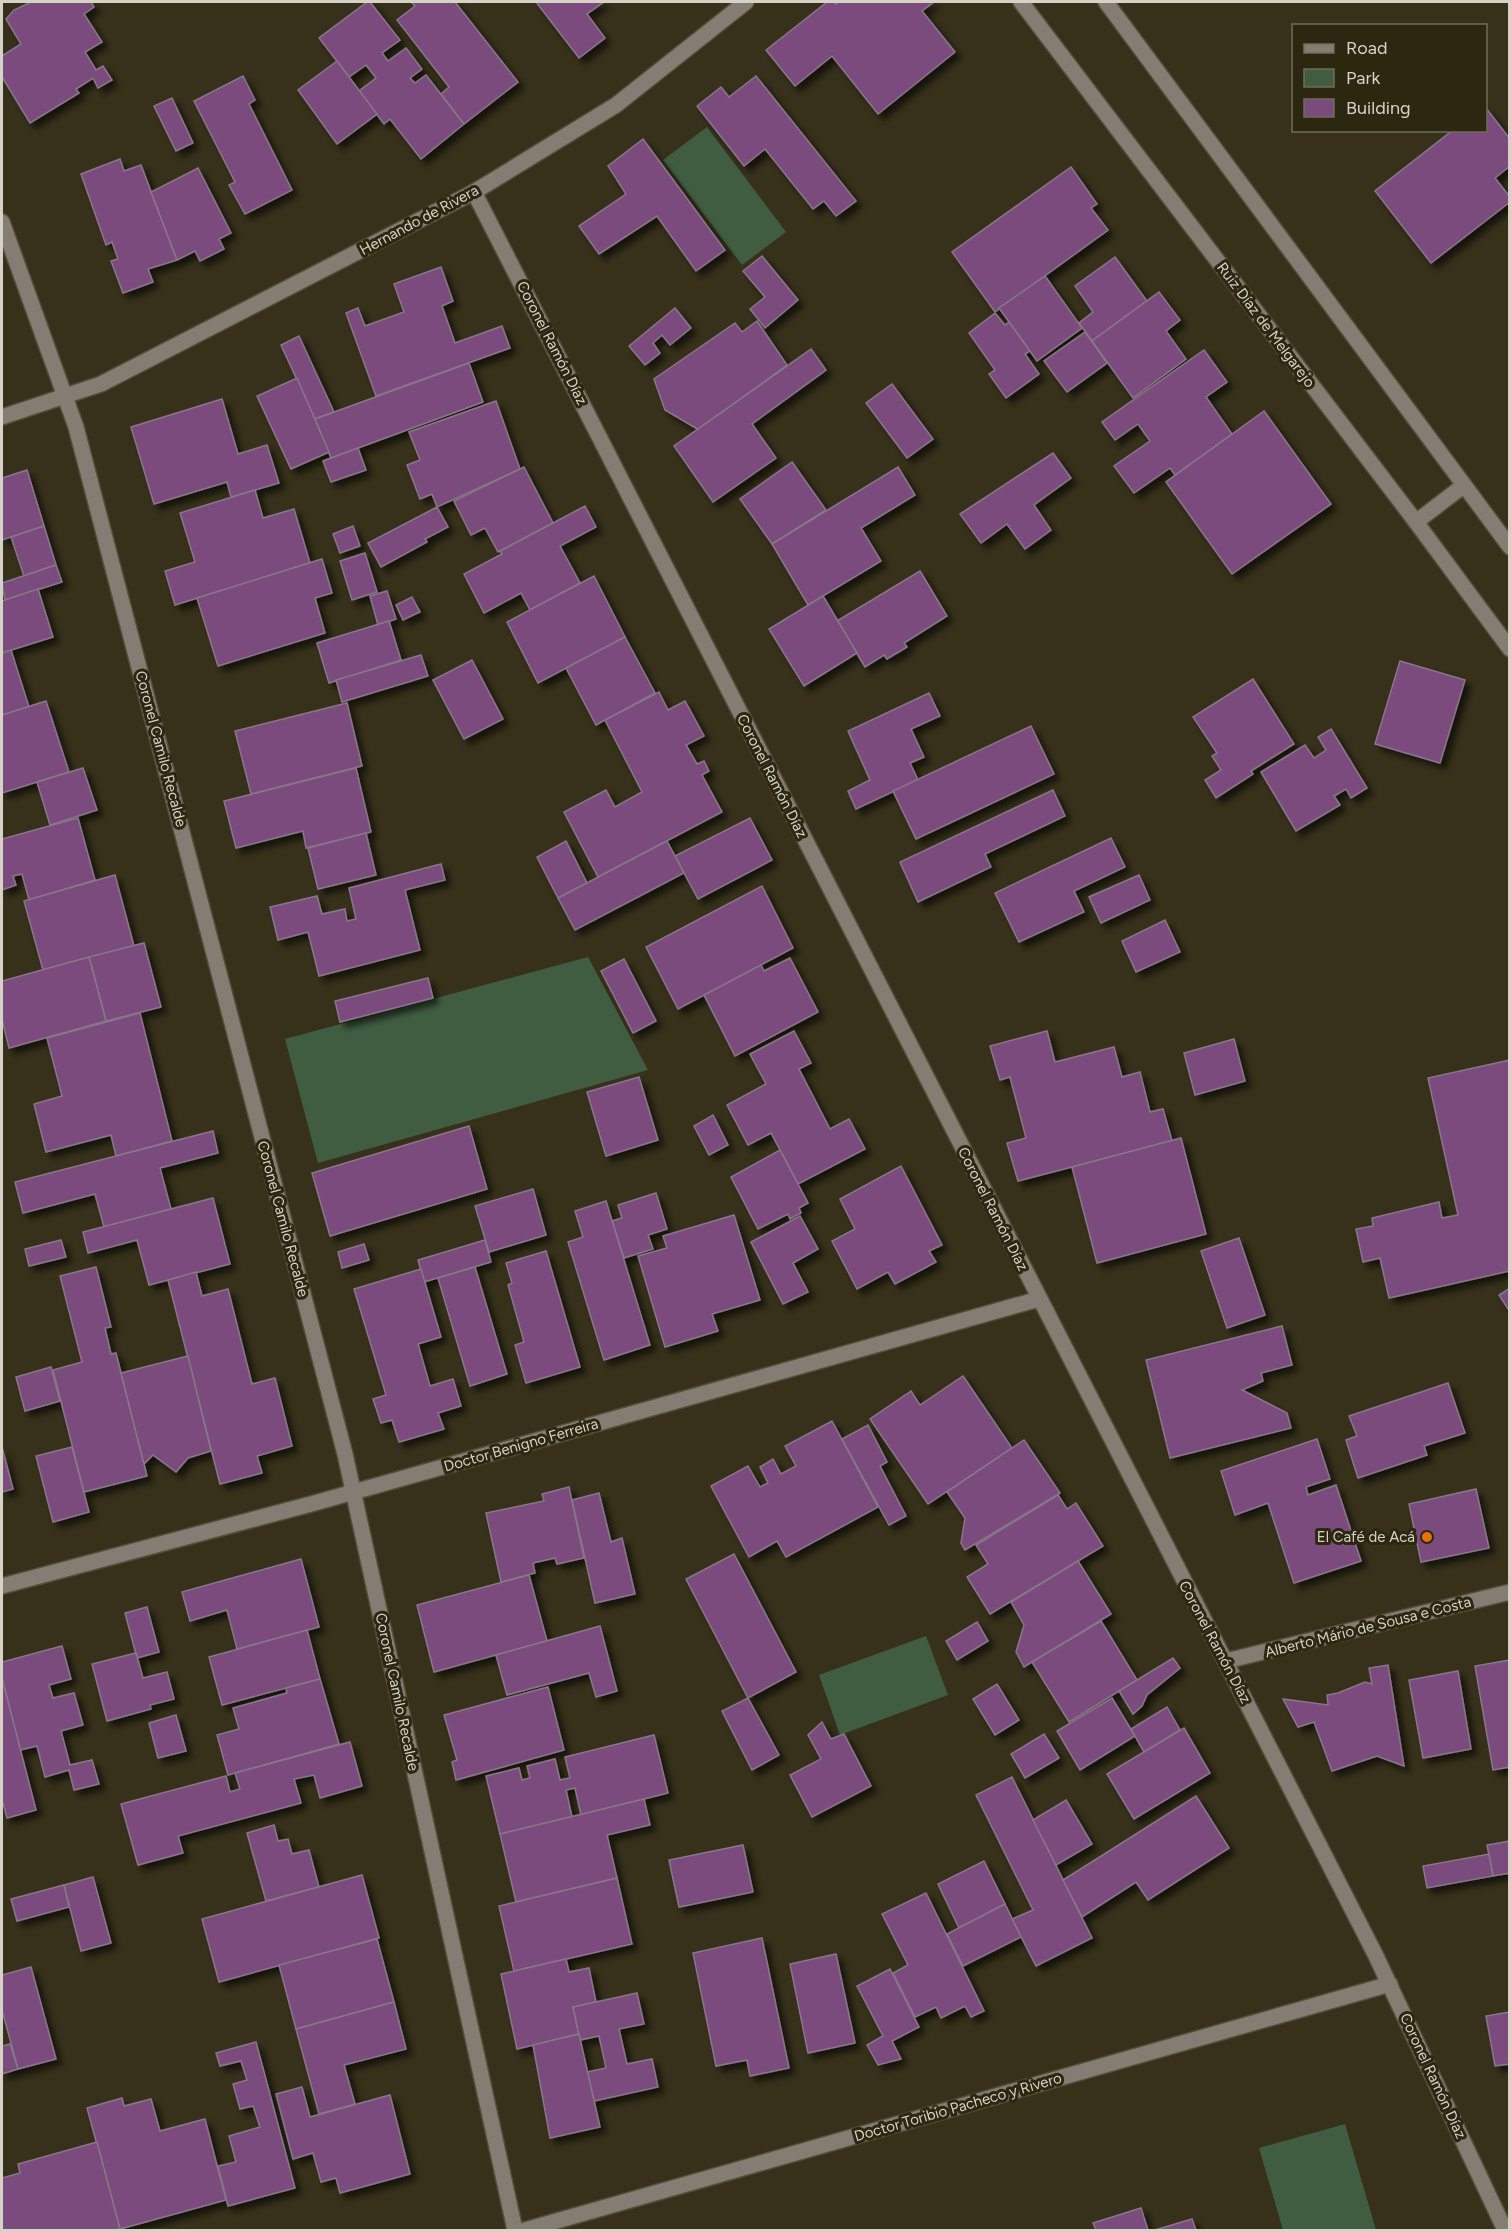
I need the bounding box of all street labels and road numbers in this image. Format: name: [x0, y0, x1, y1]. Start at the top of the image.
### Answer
street label: Hernando de Rivera: [356, 181, 482, 259]
street label: Ruiz Díaz de Melgarejo: [1213, 259, 1319, 391]
street label: Coronel Ramón Díaz: [513, 278, 591, 408]
street label: Coronel Camilo Recalde: [131, 669, 191, 829]
street label: Coronel Ramón Díaz: [733, 711, 811, 841]
street label: Coronel Camilo Recalde: [253, 1139, 313, 1299]
street label: Coronel Ramón Díaz: [954, 1144, 1032, 1274]
street label: Doctor Benigno Ferreira: [442, 1414, 600, 1476]
street label: Coronel Ramón Díaz: [1175, 1578, 1255, 1706]
street label: Alberto Mário de Sousa e Costa: [1263, 1593, 1473, 1661]
street label: Coronel Camilo Recalde: [371, 1611, 423, 1773]
street label: Coronel Ramón Díaz: [1396, 2010, 1470, 2142]
street label: Doctor Toribio Pacheco y Rivero: [852, 2069, 1064, 2145]

